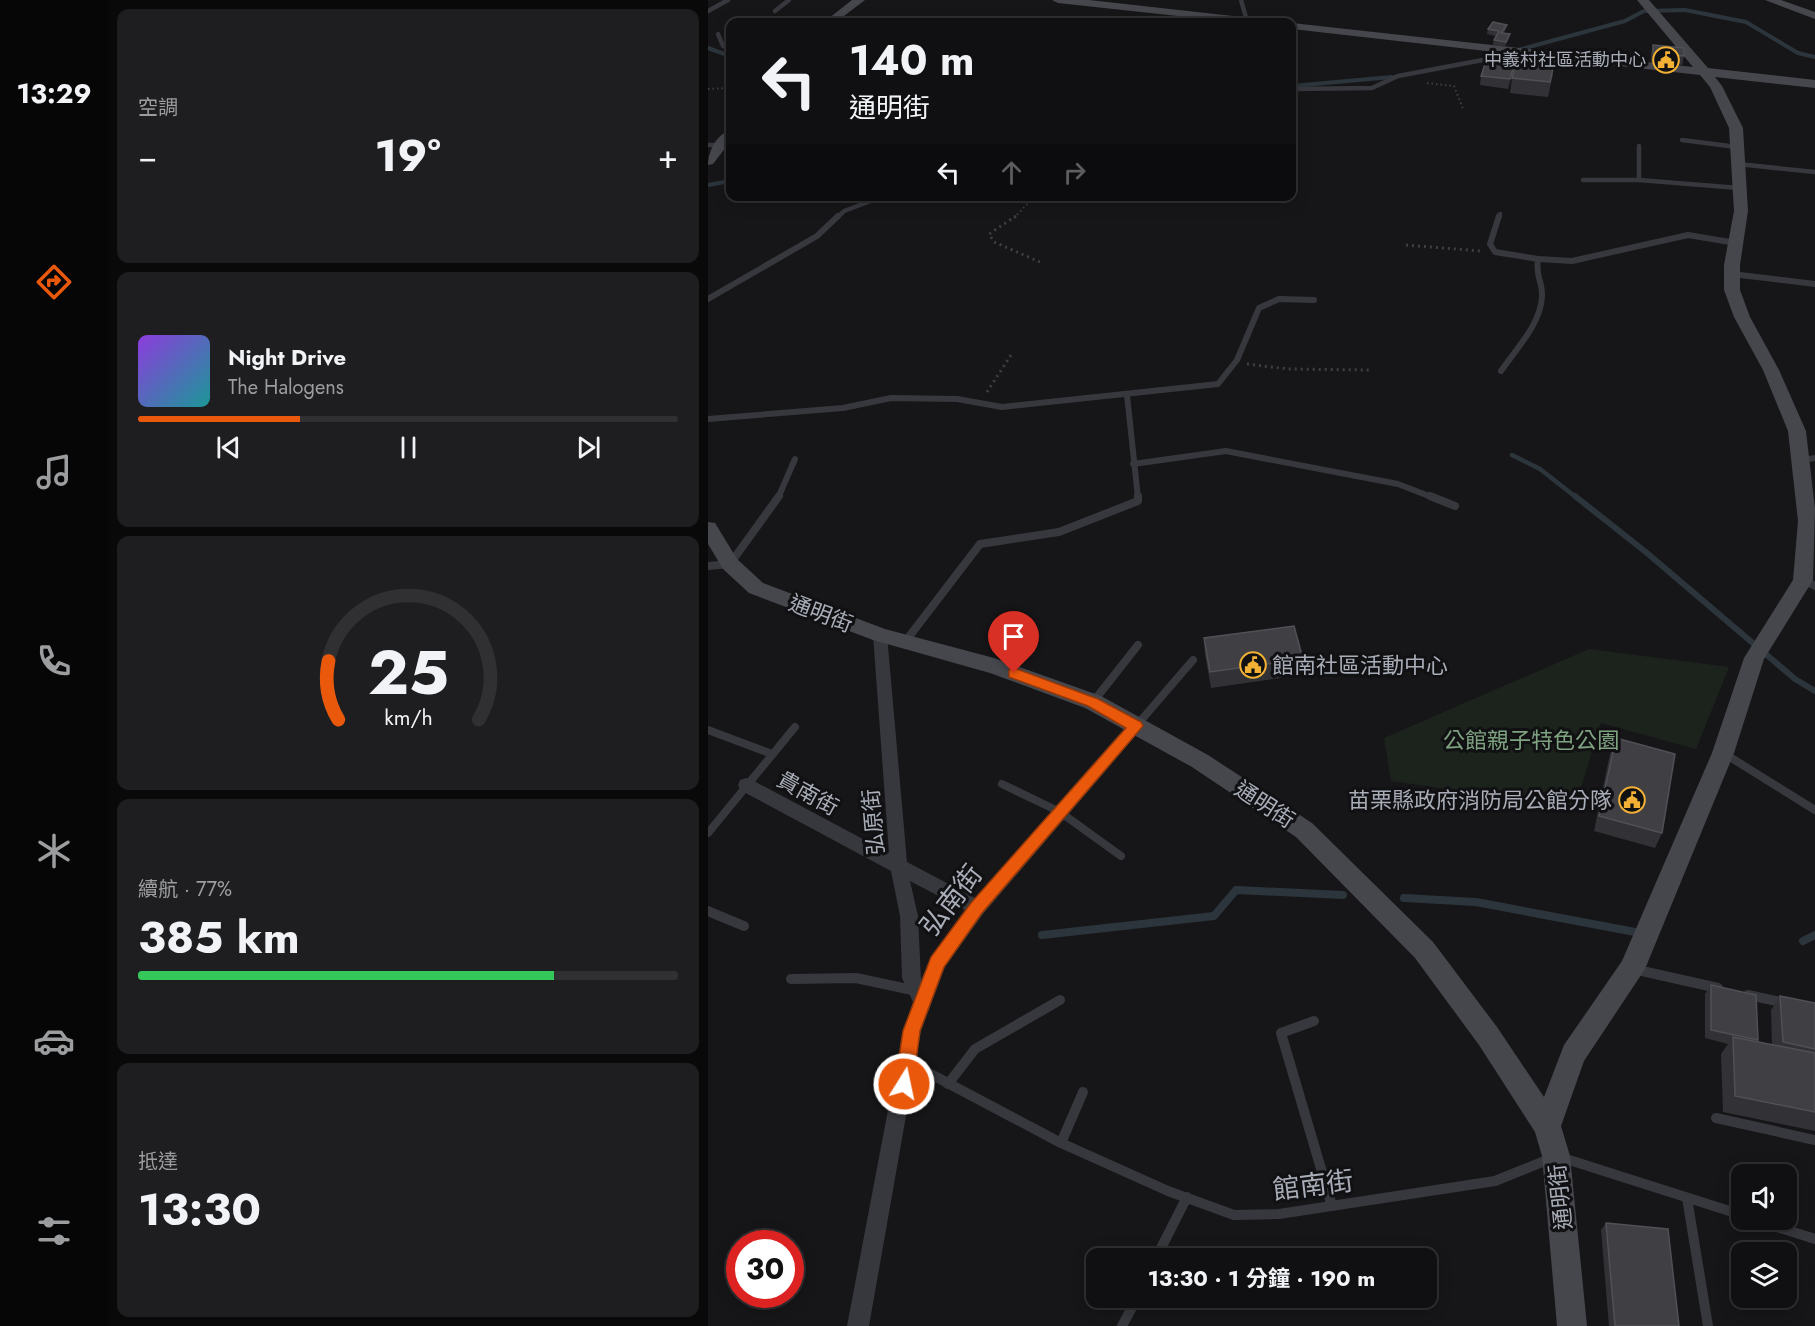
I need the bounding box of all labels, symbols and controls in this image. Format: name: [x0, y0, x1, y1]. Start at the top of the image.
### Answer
text: 140 m: [849, 30, 975, 91]
icon: left: [750, 42, 828, 120]
public building icon: 中義村社區活動中心: [1651, 45, 1681, 75]
place label: 中義村社區活動中心: [1484, 47, 1646, 73]
text: 13:29: [17, 74, 91, 113]
text: 通明街: [849, 88, 930, 127]
text: 空調: [138, 93, 178, 122]
text: 19°: [374, 123, 441, 188]
text: −: [138, 133, 157, 180]
text: +: [658, 133, 678, 180]
icon: left: [932, 156, 965, 189]
icon: ahead: [995, 156, 1028, 189]
icon: right: [1058, 156, 1091, 189]
icon: directions: [33, 261, 75, 303]
text: Night Drive: [228, 341, 346, 373]
text: The Halogens: [228, 373, 344, 402]
icon: previous: [212, 431, 245, 464]
icon: pause: [392, 431, 425, 464]
icon: next: [572, 431, 605, 464]
icon: music: [33, 451, 75, 493]
street label: 通明街: [784, 586, 858, 640]
pin: [988, 611, 1039, 673]
icon: arrive: [997, 620, 1030, 653]
text: 25: [367, 627, 449, 717]
icon: phone: [33, 640, 75, 682]
place label: 館南社區活動中心: [1272, 649, 1448, 681]
public building icon: 館南社區活動中心: [1238, 650, 1268, 680]
text: km/h: [384, 702, 432, 733]
park label: 公館親子特色公園: [1443, 724, 1619, 756]
street label: 貴南街: [771, 763, 845, 823]
street label: 通明街: [1229, 773, 1301, 835]
place label: 苗栗縣政府消防局公館分隊: [1348, 784, 1612, 816]
public building icon: 苗栗縣政府消防局公館分隊: [1617, 785, 1647, 815]
street label: 弘原街: [854, 788, 892, 856]
icon: climate: [33, 830, 75, 872]
street label: 弘南街: [911, 856, 991, 944]
text: 續航 · 77%: [138, 875, 232, 904]
text: 385 km: [138, 905, 300, 970]
icon: car: [33, 1020, 75, 1062]
position arrow: [872, 1052, 936, 1116]
text: 抵達: [138, 1147, 178, 1176]
street label: 館南街: [1270, 1161, 1356, 1209]
street label: 通明街: [1541, 1163, 1579, 1231]
map controls: [1731, 1164, 1797, 1308]
button: sound: [1731, 1164, 1797, 1230]
text: 13:30: [138, 1177, 261, 1242]
icon: filters: [33, 1210, 75, 1252]
speed limit sign: 30: [726, 1230, 804, 1308]
button: layers: [1731, 1242, 1797, 1308]
text: 13:30 · 1 分鐘 · 190 m: [1148, 1262, 1375, 1294]

